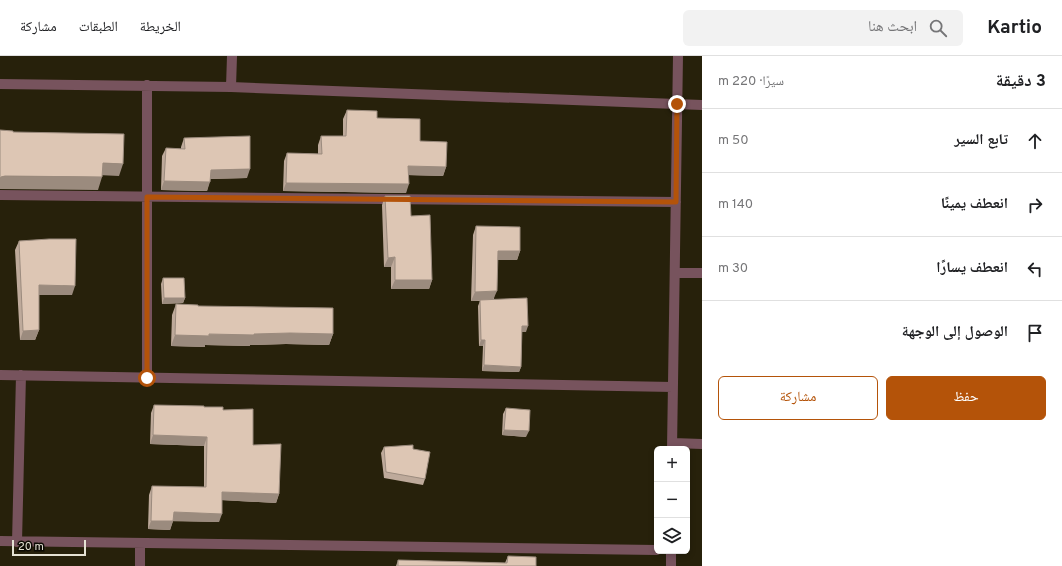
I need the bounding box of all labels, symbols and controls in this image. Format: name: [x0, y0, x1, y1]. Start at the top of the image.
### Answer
search box: [683, 10, 963, 46]
text: Kartio: [987, 16, 1042, 40]
icon: search: [927, 17, 949, 39]
text: ابحث هنا: [868, 18, 917, 37]
text: مشاركة: [20, 19, 57, 36]
text: الطبقات: [79, 19, 118, 36]
text: الخريطة: [140, 19, 181, 36]
text: 3 دقيقة: [996, 71, 1046, 93]
text: سيرًا · 220 m: [718, 74, 784, 90]
route end: [668, 95, 686, 113]
icon: ahead: [1024, 130, 1046, 152]
text: تابع السير: [954, 131, 1008, 150]
text: 50 m: [718, 133, 748, 149]
icon: right: [1024, 194, 1046, 216]
text: انعطف يمينًا: [941, 195, 1008, 214]
text: 140 m: [718, 197, 753, 213]
icon: left: [1024, 258, 1046, 280]
text: انعطف يسارًا: [936, 259, 1008, 278]
text: 30 m: [718, 261, 748, 277]
icon: arrive: [1024, 322, 1046, 344]
text: الوصول إلى الوجهة: [902, 323, 1008, 342]
route start: [138, 369, 156, 387]
button: مشاركة: [718, 376, 878, 420]
button: حفظ: [886, 376, 1046, 420]
map controls: [654, 446, 690, 554]
button: +: [654, 446, 690, 482]
button: −: [654, 482, 690, 518]
button: layers: [654, 518, 690, 554]
scale bar: [12, 538, 86, 557]
text: 20 m: [18, 540, 44, 554]

